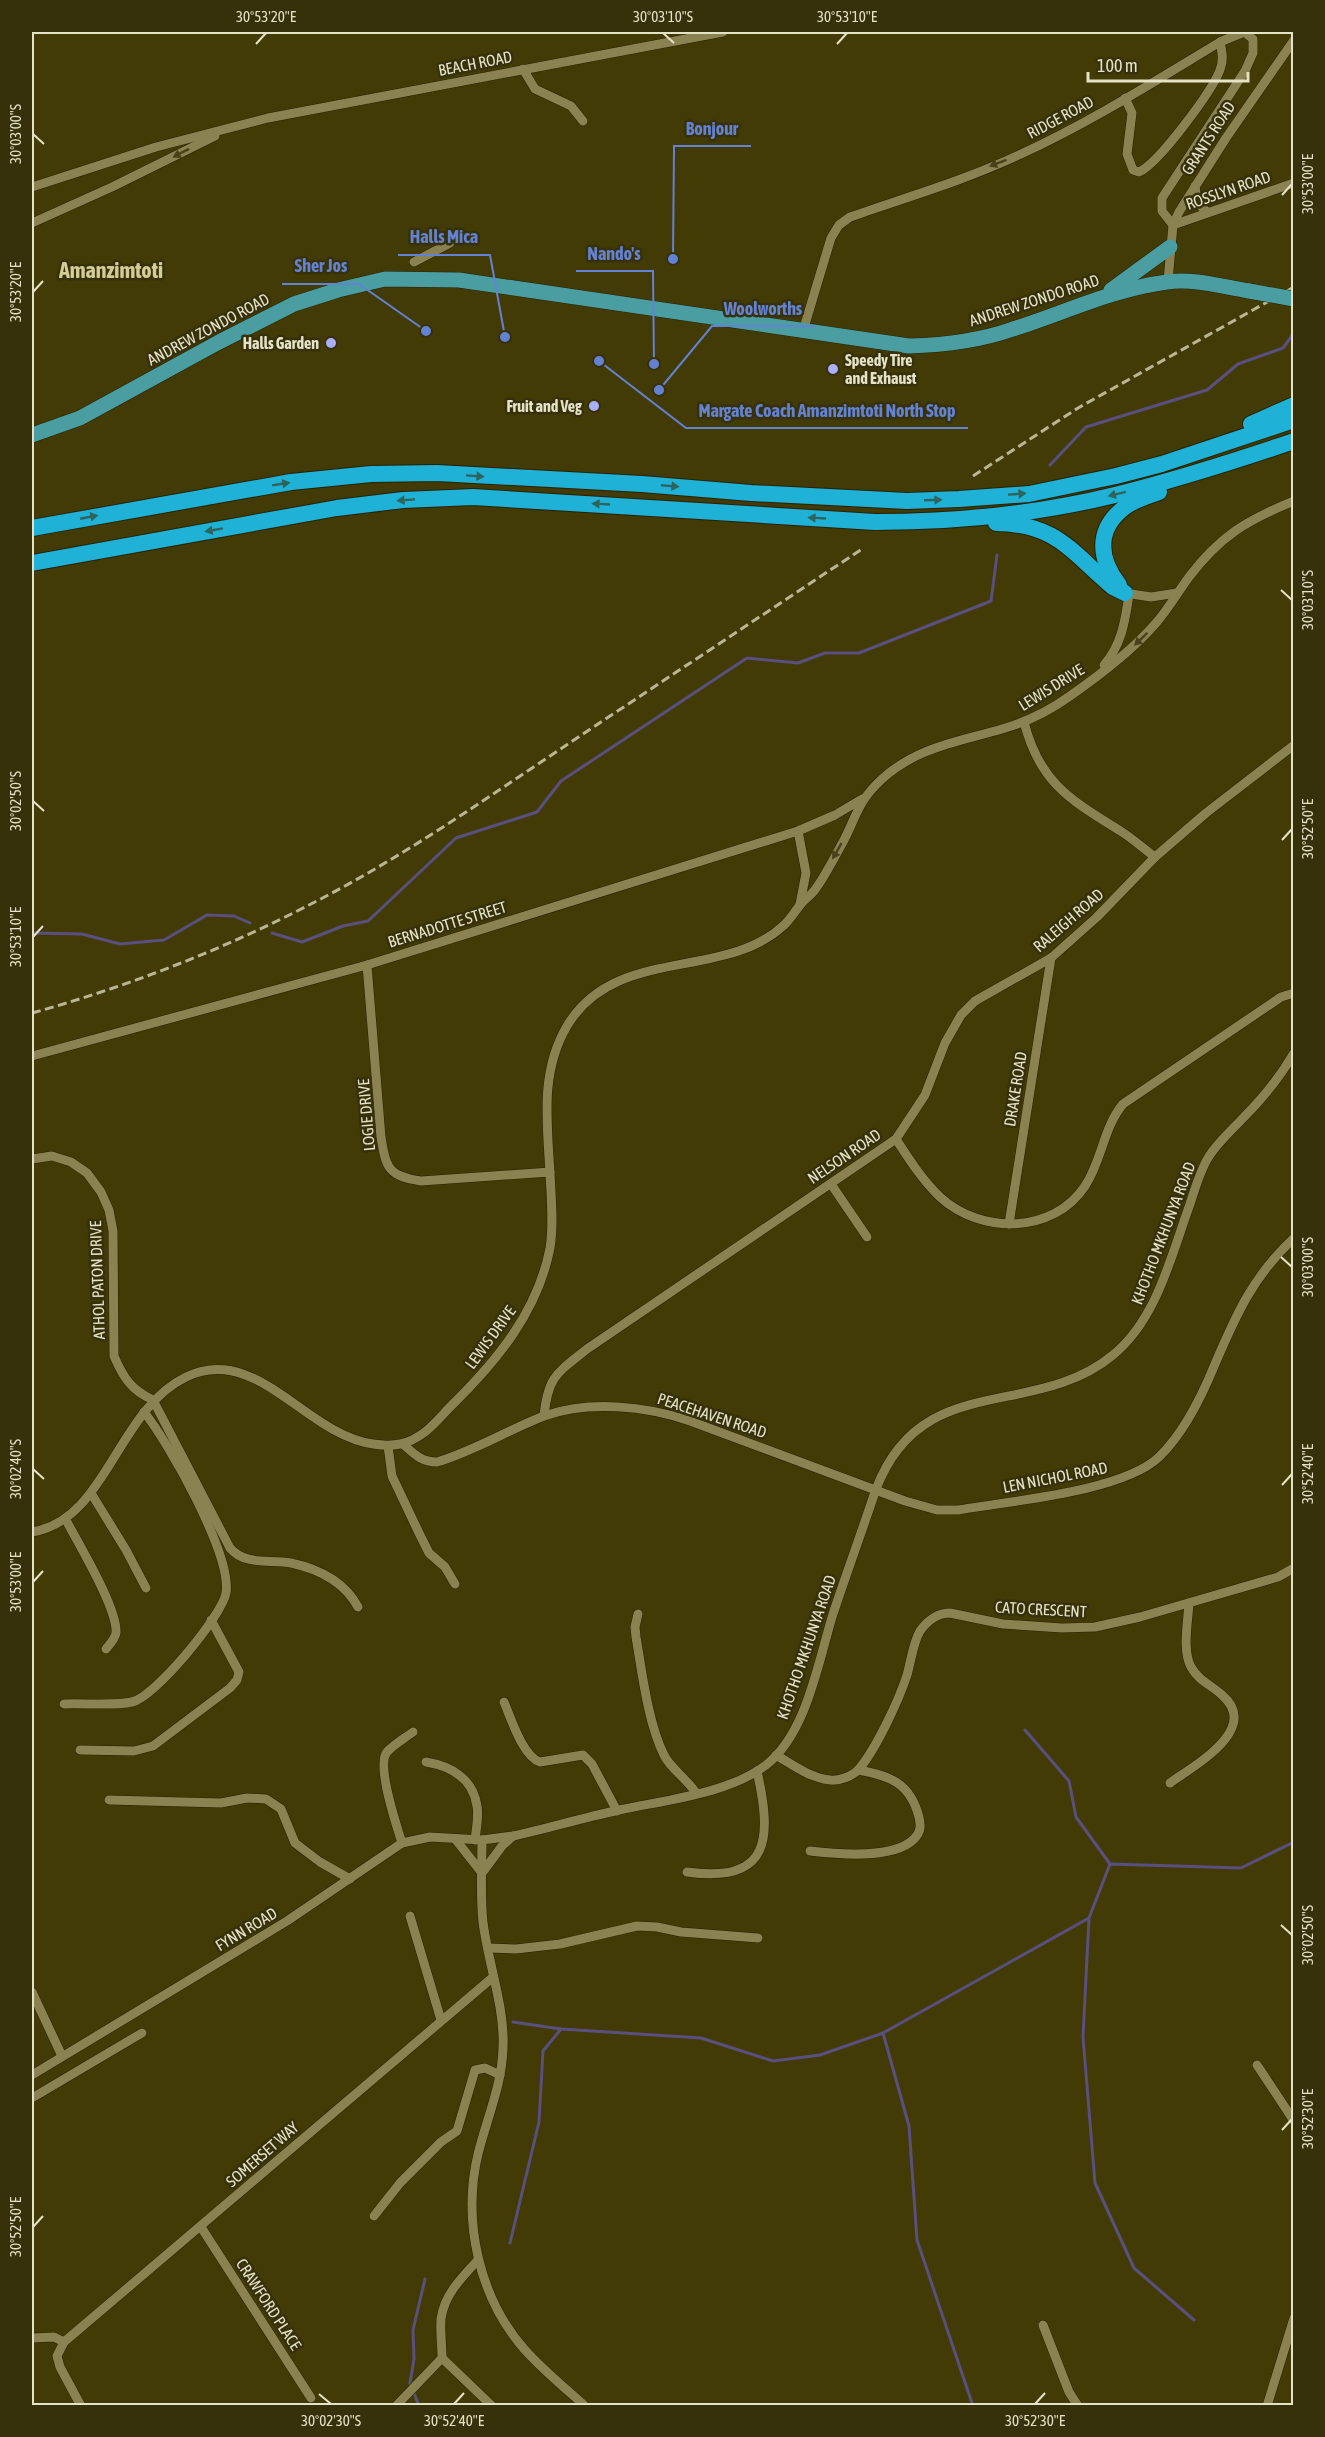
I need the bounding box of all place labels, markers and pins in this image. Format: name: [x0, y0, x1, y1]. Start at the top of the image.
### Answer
callout: Bonjour: [674, 110, 751, 146]
callout: Halls Mica: [398, 219, 490, 255]
callout: Nando's: [576, 235, 653, 271]
callout: Sher Jos: [282, 248, 359, 284]
callout: Woolworths: [712, 290, 815, 326]
place label: Halls Garden: [243, 334, 319, 352]
marker: Halls Garden: [324, 336, 338, 350]
place label: Speedy Tire and Exhaust: [845, 351, 917, 387]
marker: Speedy Tire and Exhaust: [826, 362, 840, 376]
callout: Margate Coach Amanzimtoti North Stop: [686, 392, 968, 428]
place label: Fruit and Veg: [506, 397, 582, 415]
marker: Fruit and Veg: [587, 399, 601, 413]

